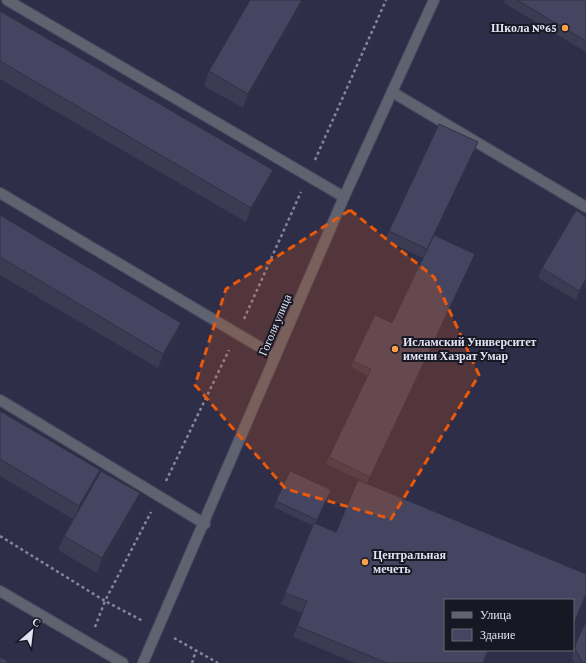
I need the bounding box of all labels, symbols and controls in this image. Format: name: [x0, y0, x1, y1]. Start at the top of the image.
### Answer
place label: Школа №65: [491, 21, 557, 35]
marker: Школа №65: [560, 23, 570, 33]
street label: Гоголя улица: [256, 291, 295, 358]
place label: Исламский Университет имени Хазрат Умар: [403, 335, 537, 363]
marker: Исламский Университет имени Хазрат Умар: [390, 344, 400, 354]
place label: Центральная мечеть: [373, 548, 446, 576]
marker: Центральная мечеть: [360, 557, 370, 567]
legend: [444, 599, 574, 651]
text: Улица: [480, 608, 512, 622]
north arrow: [12, 611, 52, 651]
text: С: [30, 615, 43, 629]
text: Здание: [480, 628, 515, 642]

